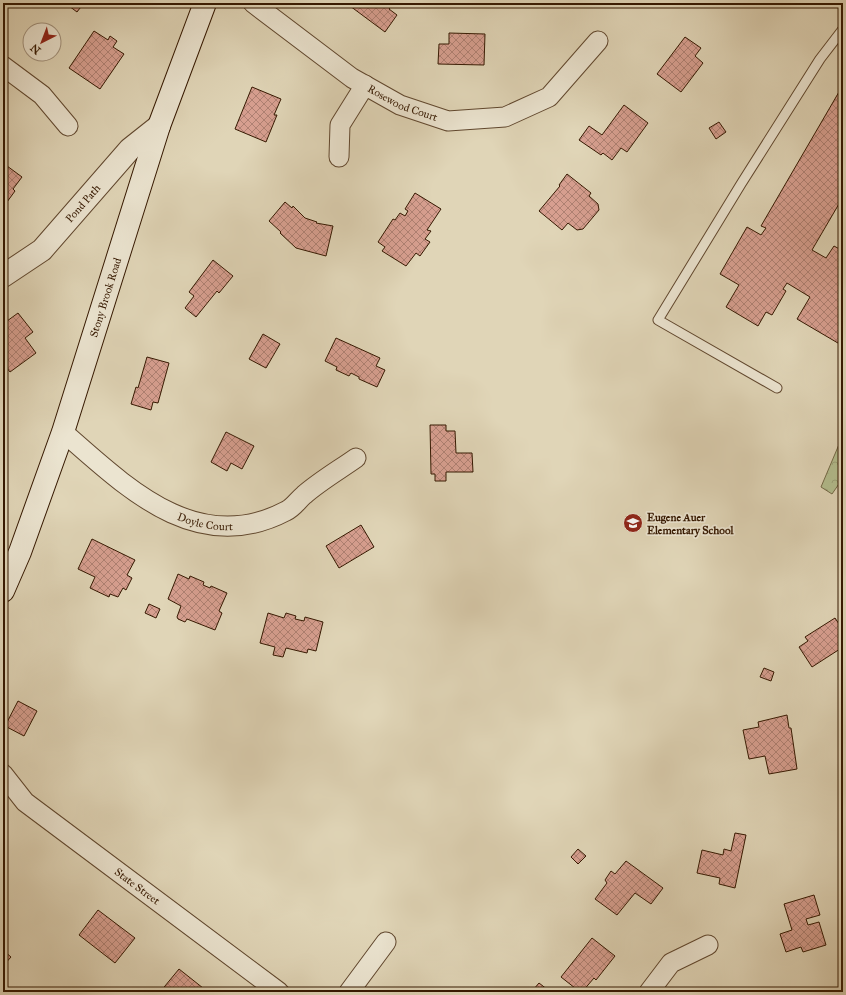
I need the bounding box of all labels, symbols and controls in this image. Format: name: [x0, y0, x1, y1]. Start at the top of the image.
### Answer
north arrow: [22, 22, 62, 62]
text: N: [27, 41, 43, 57]
street label: Rosewood Court: [365, 82, 439, 124]
street label: Pond Path: [63, 182, 103, 225]
street label: Stony Brook Road: [87, 256, 124, 339]
street label: Doyle Court: [175, 510, 233, 533]
place label: Eugene Auer Elementary School: [647, 511, 735, 538]
school or university icon: Eugene Auer Elementary School: [622, 512, 644, 534]
street label: State Street: [112, 865, 162, 908]

